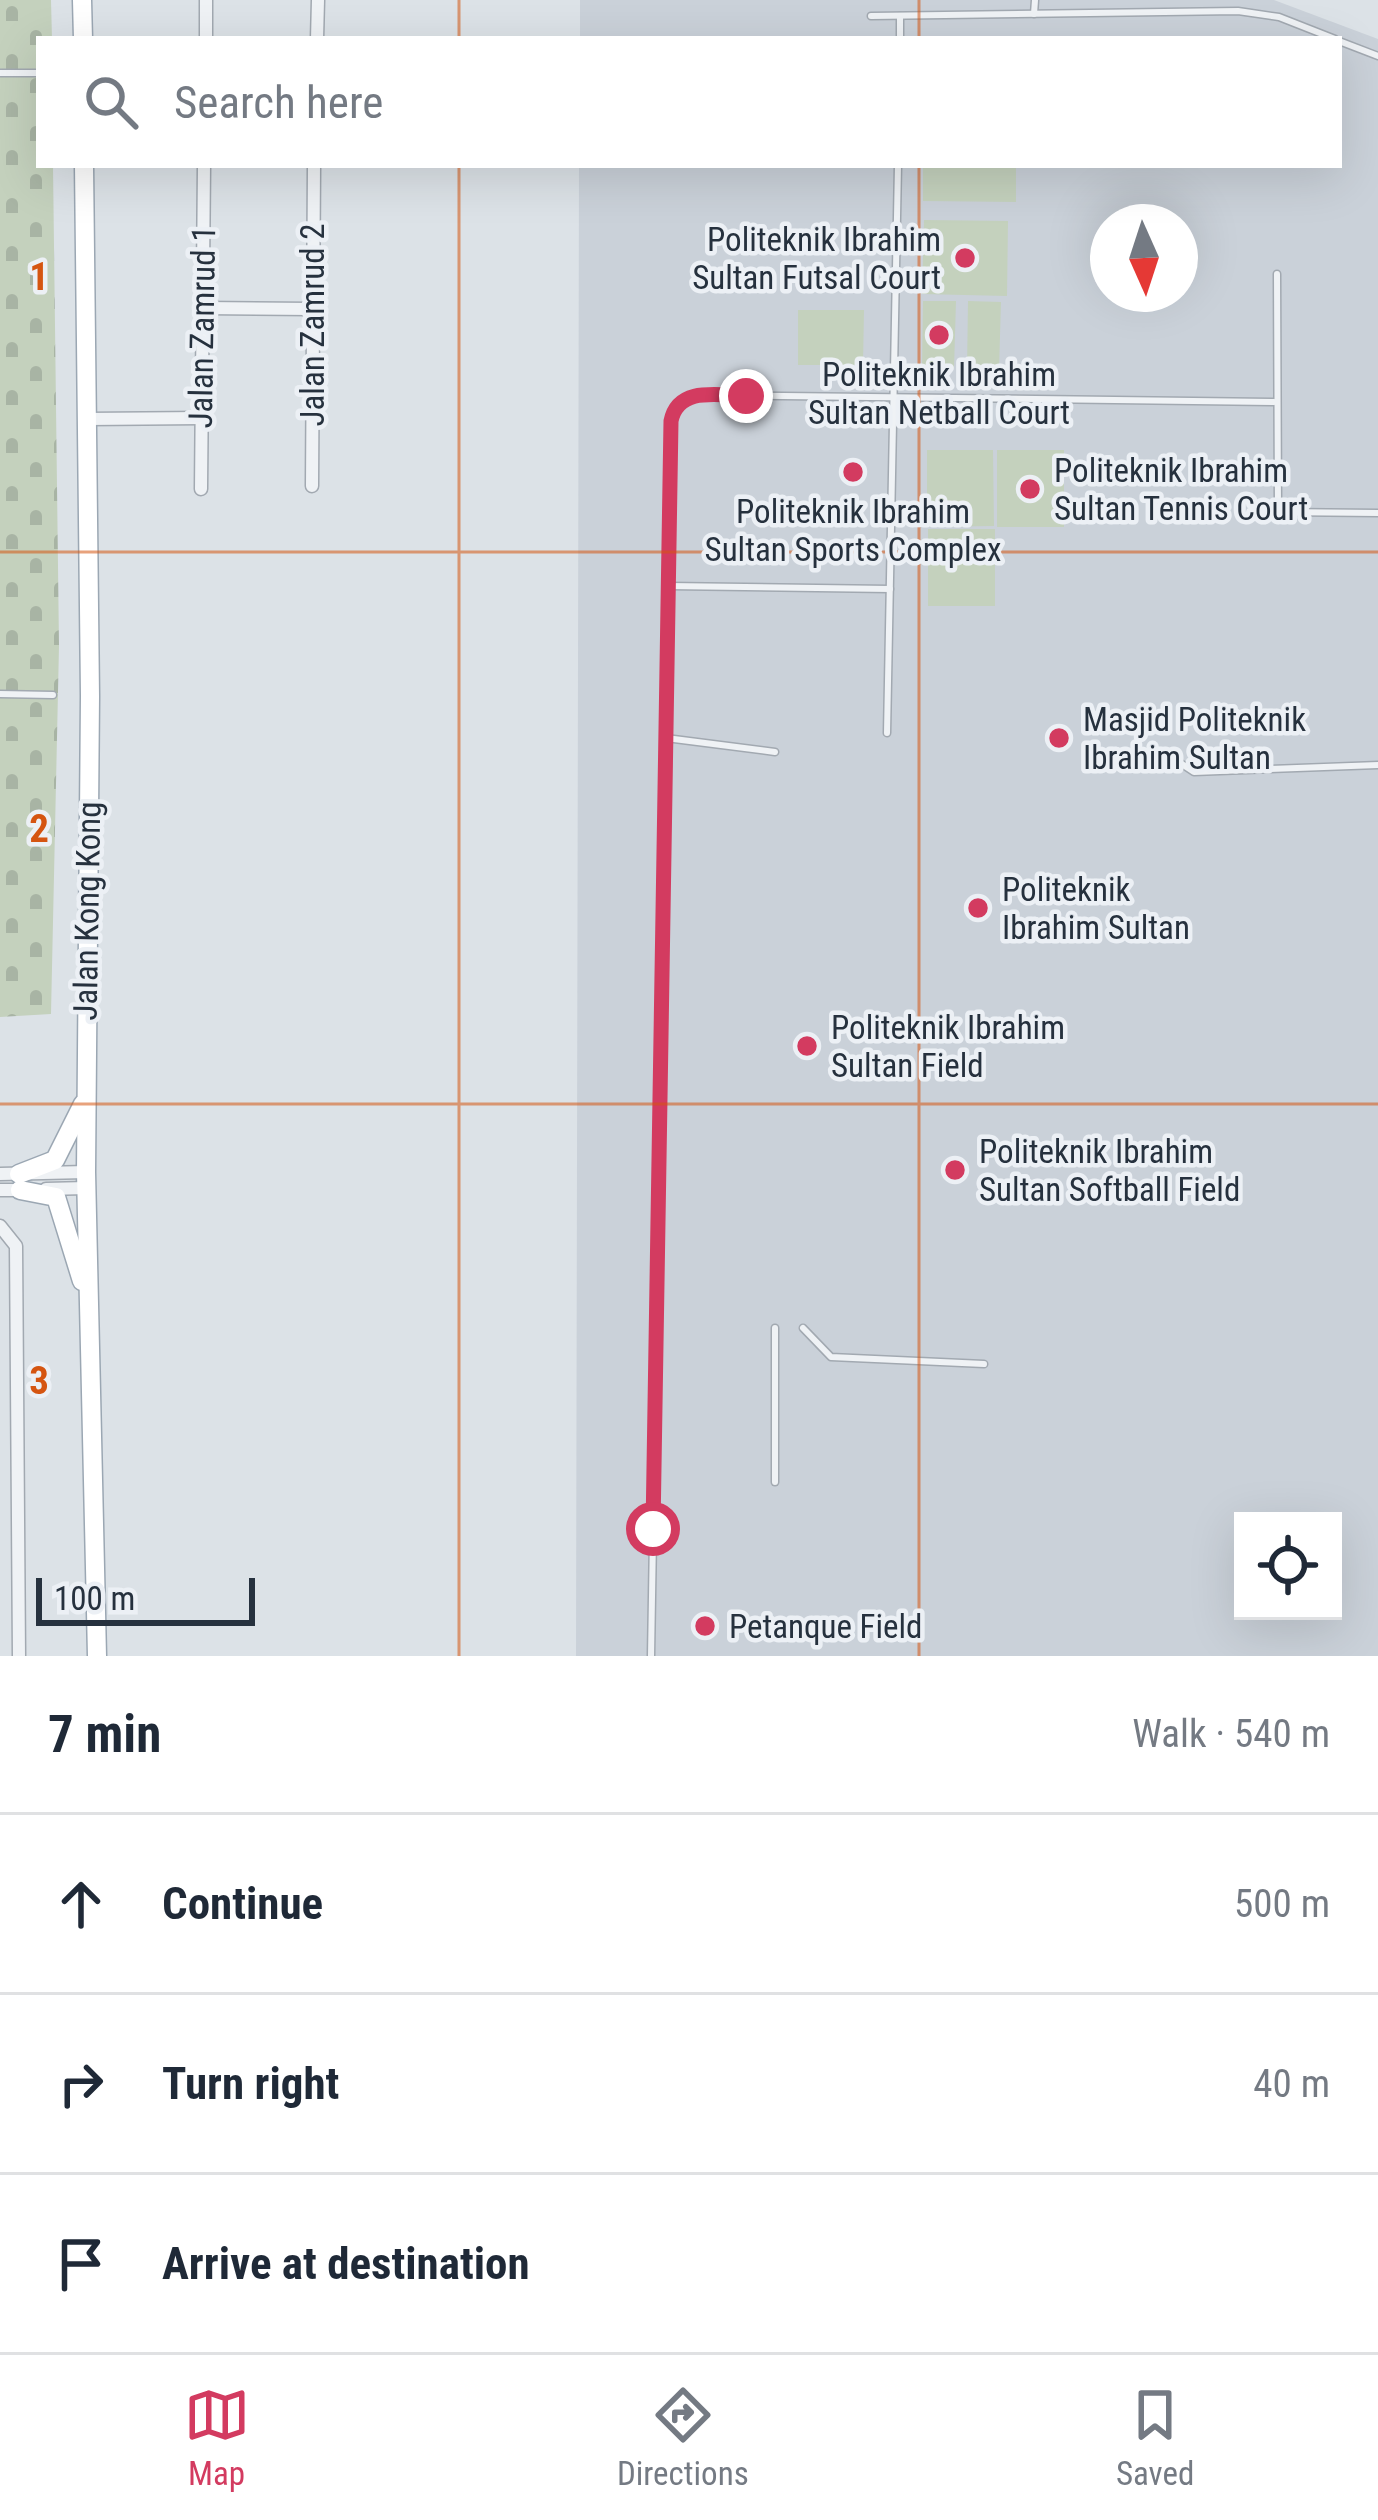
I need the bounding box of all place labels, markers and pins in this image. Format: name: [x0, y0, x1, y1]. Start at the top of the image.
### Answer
place label: Politeknik Ibrahim Sultan Futsal Court: [692, 220, 941, 297]
marker: Politeknik Ibrahim Sultan Futsal Court: [952, 245, 978, 271]
marker: Politeknik Ibrahim Sultan Netball Court: [926, 322, 952, 348]
place label: Politeknik Ibrahim Sultan Netball Court: [808, 355, 1070, 432]
place label: Politeknik Ibrahim Sultan Tennis Court: [1054, 451, 1308, 528]
marker: Politeknik Ibrahim Sultan Sports Complex: [840, 459, 866, 485]
marker: Politeknik Ibrahim Sultan Tennis Court: [1017, 476, 1043, 502]
place label: Politeknik Ibrahim Sultan Sports Complex: [705, 492, 1001, 569]
place label: Masjid Politeknik Ibrahim Sultan: [1083, 700, 1306, 777]
marker: Masjid Politeknik Ibrahim Sultan: [1046, 725, 1072, 751]
place label: Politeknik Ibrahim Sultan: [1002, 870, 1190, 947]
marker: Politeknik Ibrahim Sultan: [965, 895, 991, 921]
place label: Politeknik Ibrahim Sultan Field: [831, 1008, 1065, 1085]
marker: Politeknik Ibrahim Sultan Field: [794, 1033, 820, 1059]
place label: Politeknik Ibrahim Sultan Softball Field: [979, 1132, 1240, 1209]
marker: Politeknik Ibrahim Sultan Softball Field: [942, 1157, 968, 1183]
place label: Petanque Field: [729, 1607, 922, 1646]
marker: Petanque Field: [692, 1613, 718, 1639]

